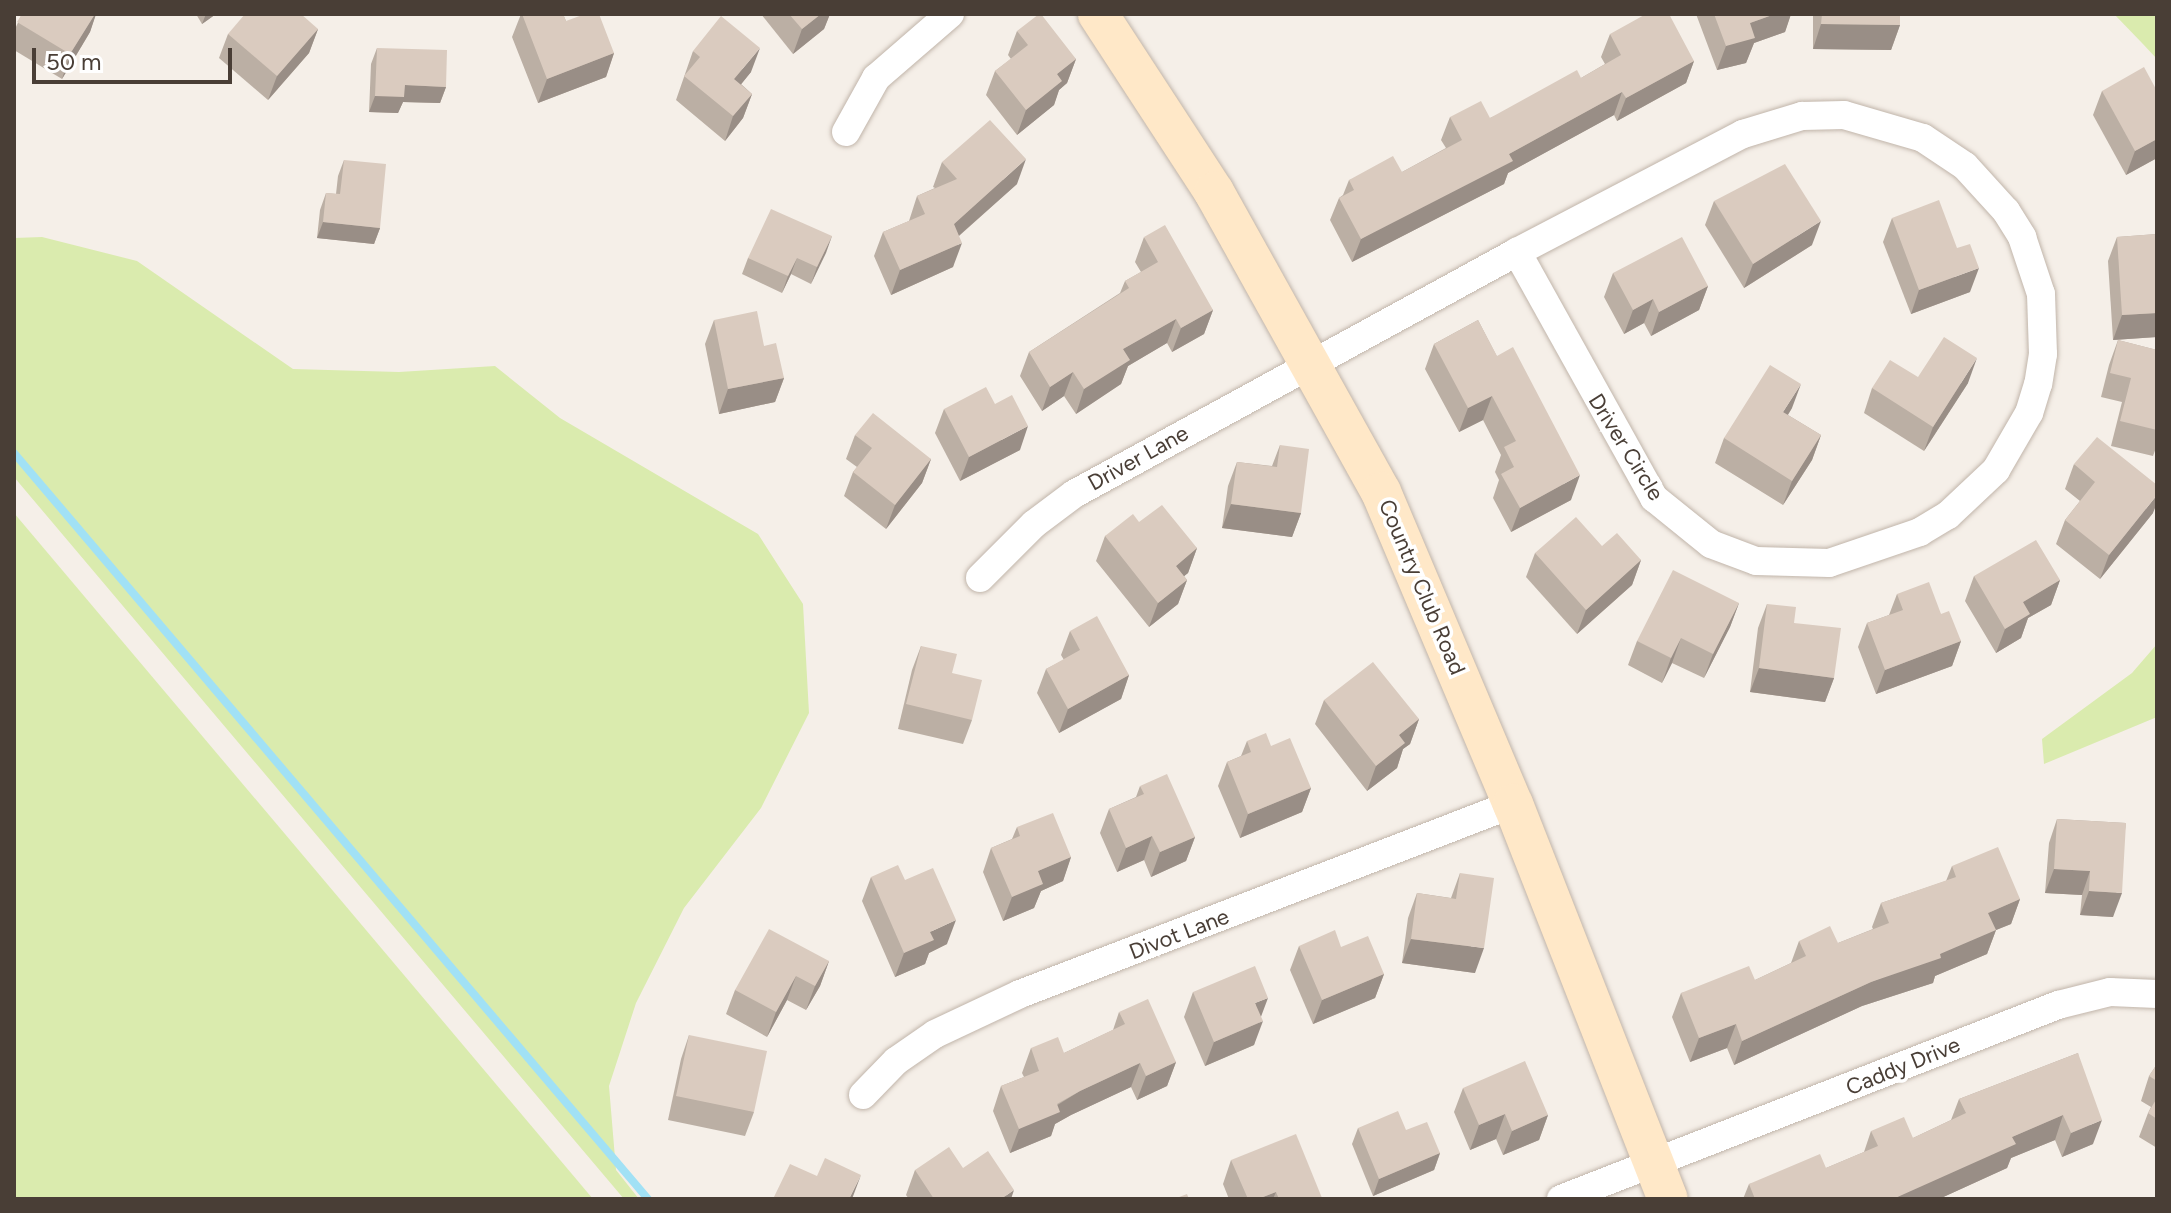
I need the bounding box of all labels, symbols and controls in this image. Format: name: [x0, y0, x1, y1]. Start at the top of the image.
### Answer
scale bar: [36, 32, 236, 82]
text: 50 m: [46, 47, 102, 76]
street label: Driver Circle: [1583, 389, 1669, 505]
street label: Driver Lane: [1083, 420, 1193, 496]
street label: Country Club Road: [1373, 495, 1471, 679]
street label: Divot Lane: [1125, 903, 1233, 965]
street label: Caddy Drive: [1842, 1031, 1964, 1101]

